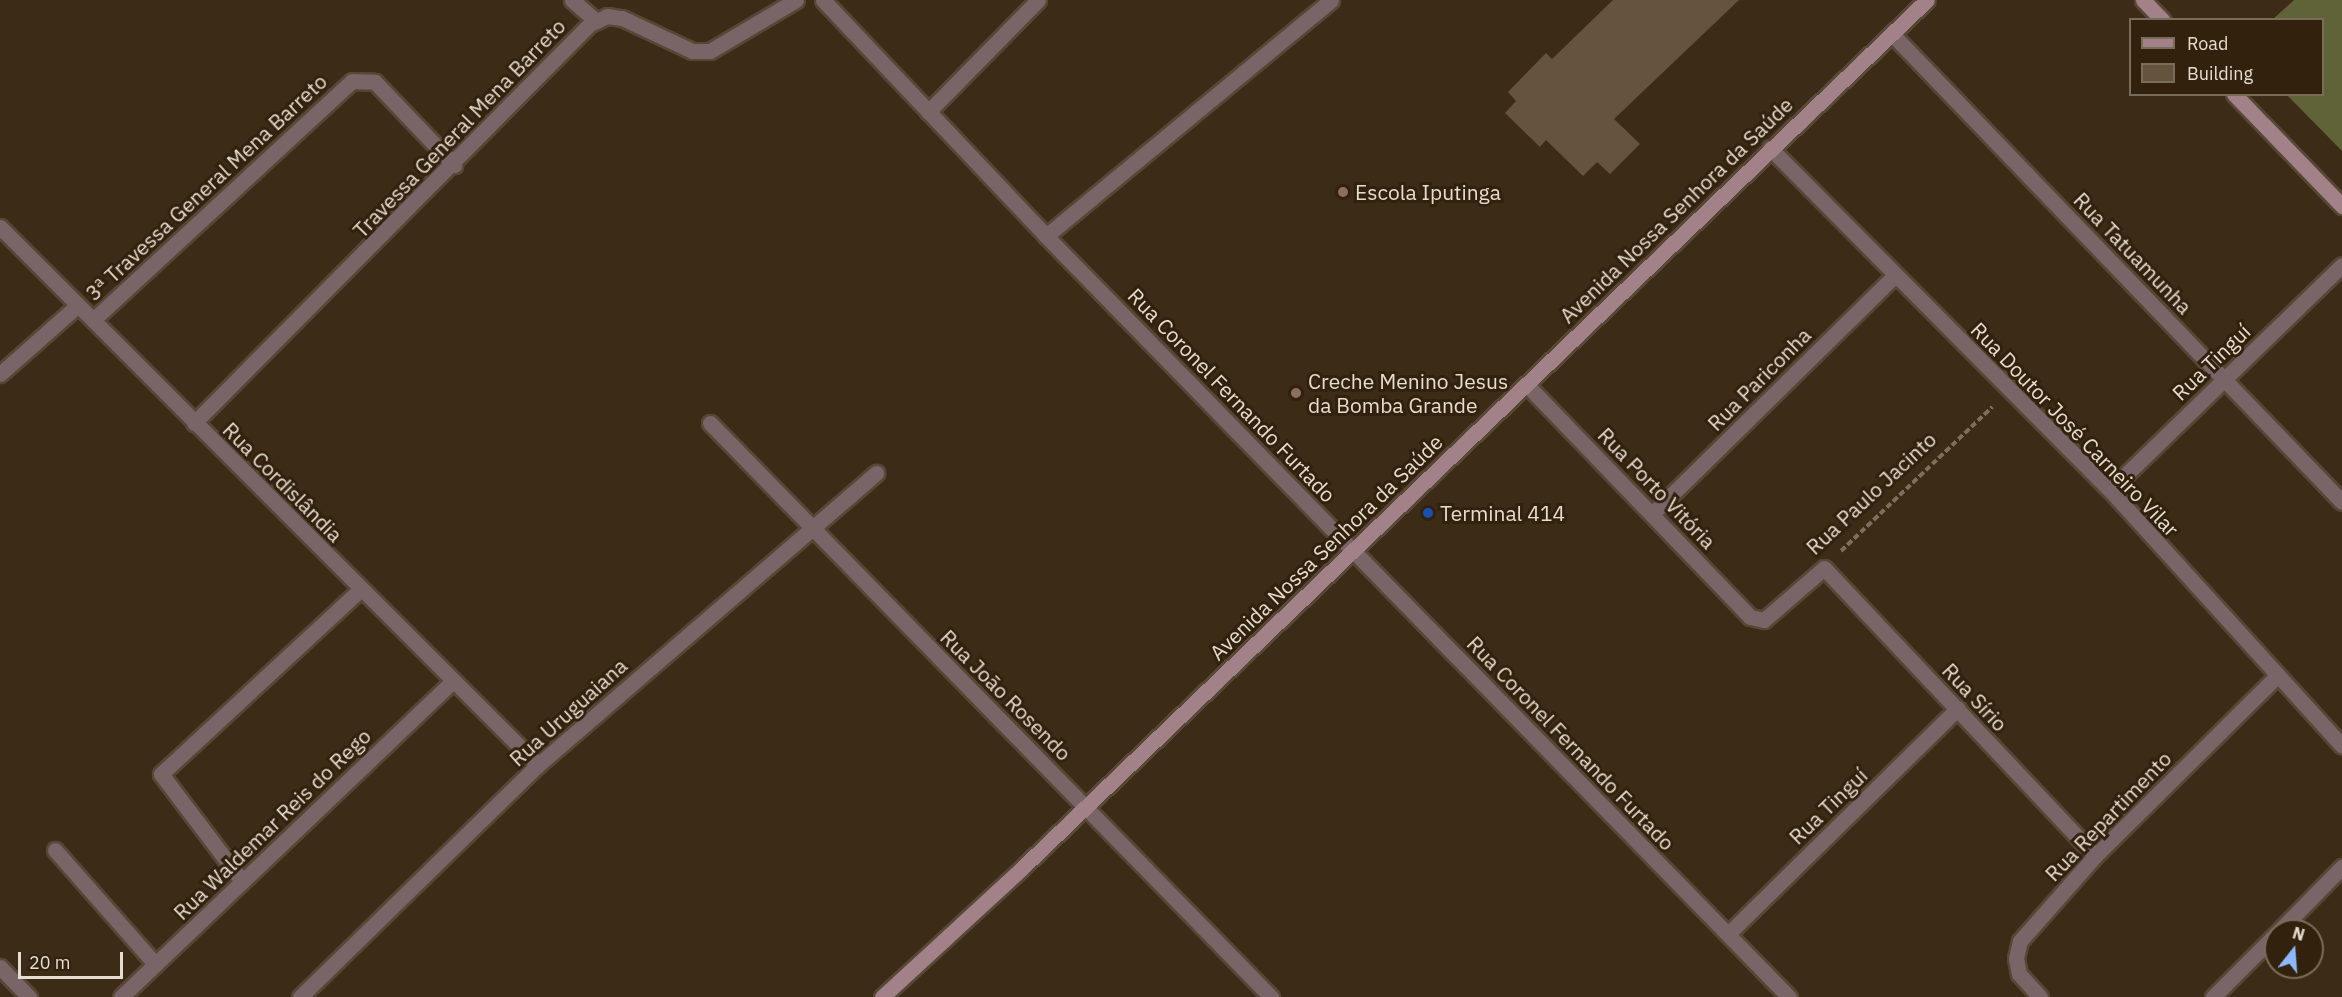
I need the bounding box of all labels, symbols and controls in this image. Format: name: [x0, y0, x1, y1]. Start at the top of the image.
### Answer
street label: Travessa General Mena Barreto: [348, 13, 570, 243]
legend: [2129, 18, 2324, 96]
text: Road: [2187, 32, 2228, 55]
text: Building: [2187, 62, 2253, 85]
street label: 3ª Travessa General Mena Barreto: [80, 69, 332, 305]
street label: Avenida Nossa Senhora da Saúde: [1554, 92, 1798, 328]
place label: Escola Iputinga: [1355, 179, 1501, 205]
marker: Escola Iputinga: [1336, 185, 1350, 199]
street label: Rua Tatuamunha: [2069, 187, 2197, 319]
street label: Rua Coronel Fernando Furtado: [1123, 283, 1341, 507]
street label: Rua Doutor José Carneiro Vilar: [1966, 317, 2184, 541]
street label: Rua Tinguí: [2167, 319, 2255, 405]
street label: Rua Pariconha: [1702, 322, 1816, 436]
place label: Creche Menino Jesus da Bomba Grande: [1308, 368, 1508, 418]
marker: Creche Menino Jesus da Bomba Grande: [1289, 386, 1303, 400]
street label: Rua Cordislândia: [218, 417, 348, 547]
street label: Rua Porto Vitória: [1593, 422, 1721, 554]
street label: Rua Paulo Jacinto: [1801, 426, 1941, 560]
street label: Avenida Nossa Senhora da Saúde: [1204, 429, 1448, 665]
place label: Terminal 414: [1440, 500, 1565, 526]
marker: Terminal 414: [1421, 506, 1435, 520]
street label: Rua João Rosendo: [935, 624, 1077, 766]
street label: Rua Coronel Fernando Furtado: [1462, 631, 1680, 855]
street label: Rua Uruguaiana: [504, 653, 632, 771]
street label: Rua Sírio: [1937, 658, 2013, 736]
street label: Rua Waldemar Reis do Rego: [168, 723, 376, 925]
street label: Rua Repartimento: [2040, 746, 2176, 886]
street label: Rua Tinguí: [1784, 763, 1872, 849]
north arrow: [2264, 919, 2324, 979]
text: N: [2290, 922, 2307, 945]
scale bar: [21, 940, 126, 978]
text: 20 m: [29, 951, 71, 974]

